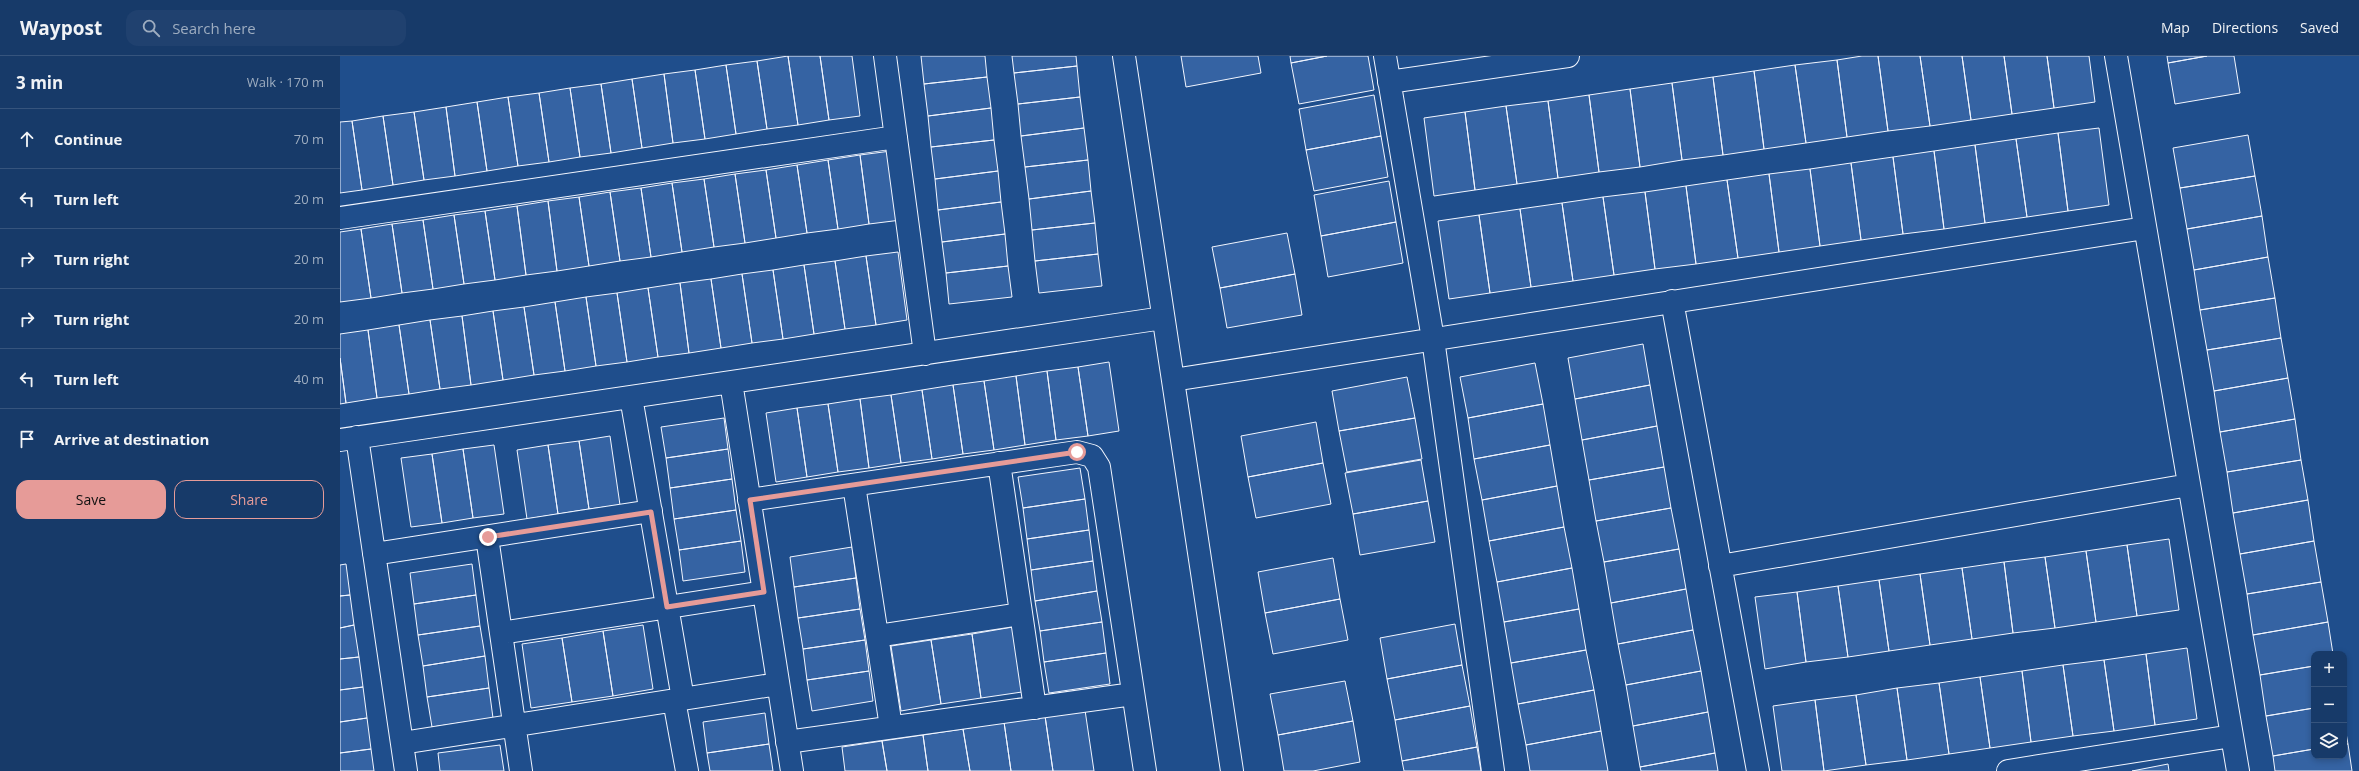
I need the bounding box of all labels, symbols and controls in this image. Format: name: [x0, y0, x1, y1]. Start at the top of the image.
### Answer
search box: [126, 10, 406, 46]
text: Waypost: [20, 15, 102, 41]
icon: search: [140, 17, 162, 39]
text: Search here: [172, 18, 256, 38]
text: Map: [2161, 18, 2190, 37]
text: Directions: [2212, 18, 2278, 37]
text: Saved: [2300, 18, 2339, 37]
text: 3 min: [16, 71, 63, 94]
text: Walk · 170 m: [247, 73, 324, 91]
icon: ahead: [16, 128, 38, 150]
text: Continue: [54, 129, 122, 149]
text: 70 m: [294, 130, 324, 148]
icon: left: [16, 188, 38, 210]
text: Turn left: [54, 189, 119, 209]
text: 20 m: [294, 190, 324, 208]
icon: right: [16, 248, 38, 270]
text: Turn right: [54, 249, 129, 269]
text: 20 m: [294, 250, 324, 268]
icon: right: [16, 308, 38, 330]
text: Turn right: [54, 309, 129, 329]
text: 20 m: [294, 310, 324, 328]
icon: left: [16, 368, 38, 390]
text: Turn left: [54, 369, 119, 389]
text: 40 m: [294, 370, 324, 388]
icon: arrive: [16, 428, 38, 450]
text: Arrive at destination: [54, 429, 209, 449]
route start: [1068, 443, 1086, 461]
button: Save: [16, 480, 166, 519]
button: Share: [174, 480, 324, 519]
route end: [479, 528, 497, 546]
map controls: [2311, 651, 2347, 759]
button: +: [2311, 651, 2347, 687]
button: −: [2311, 687, 2347, 723]
button: layers: [2311, 723, 2347, 759]

